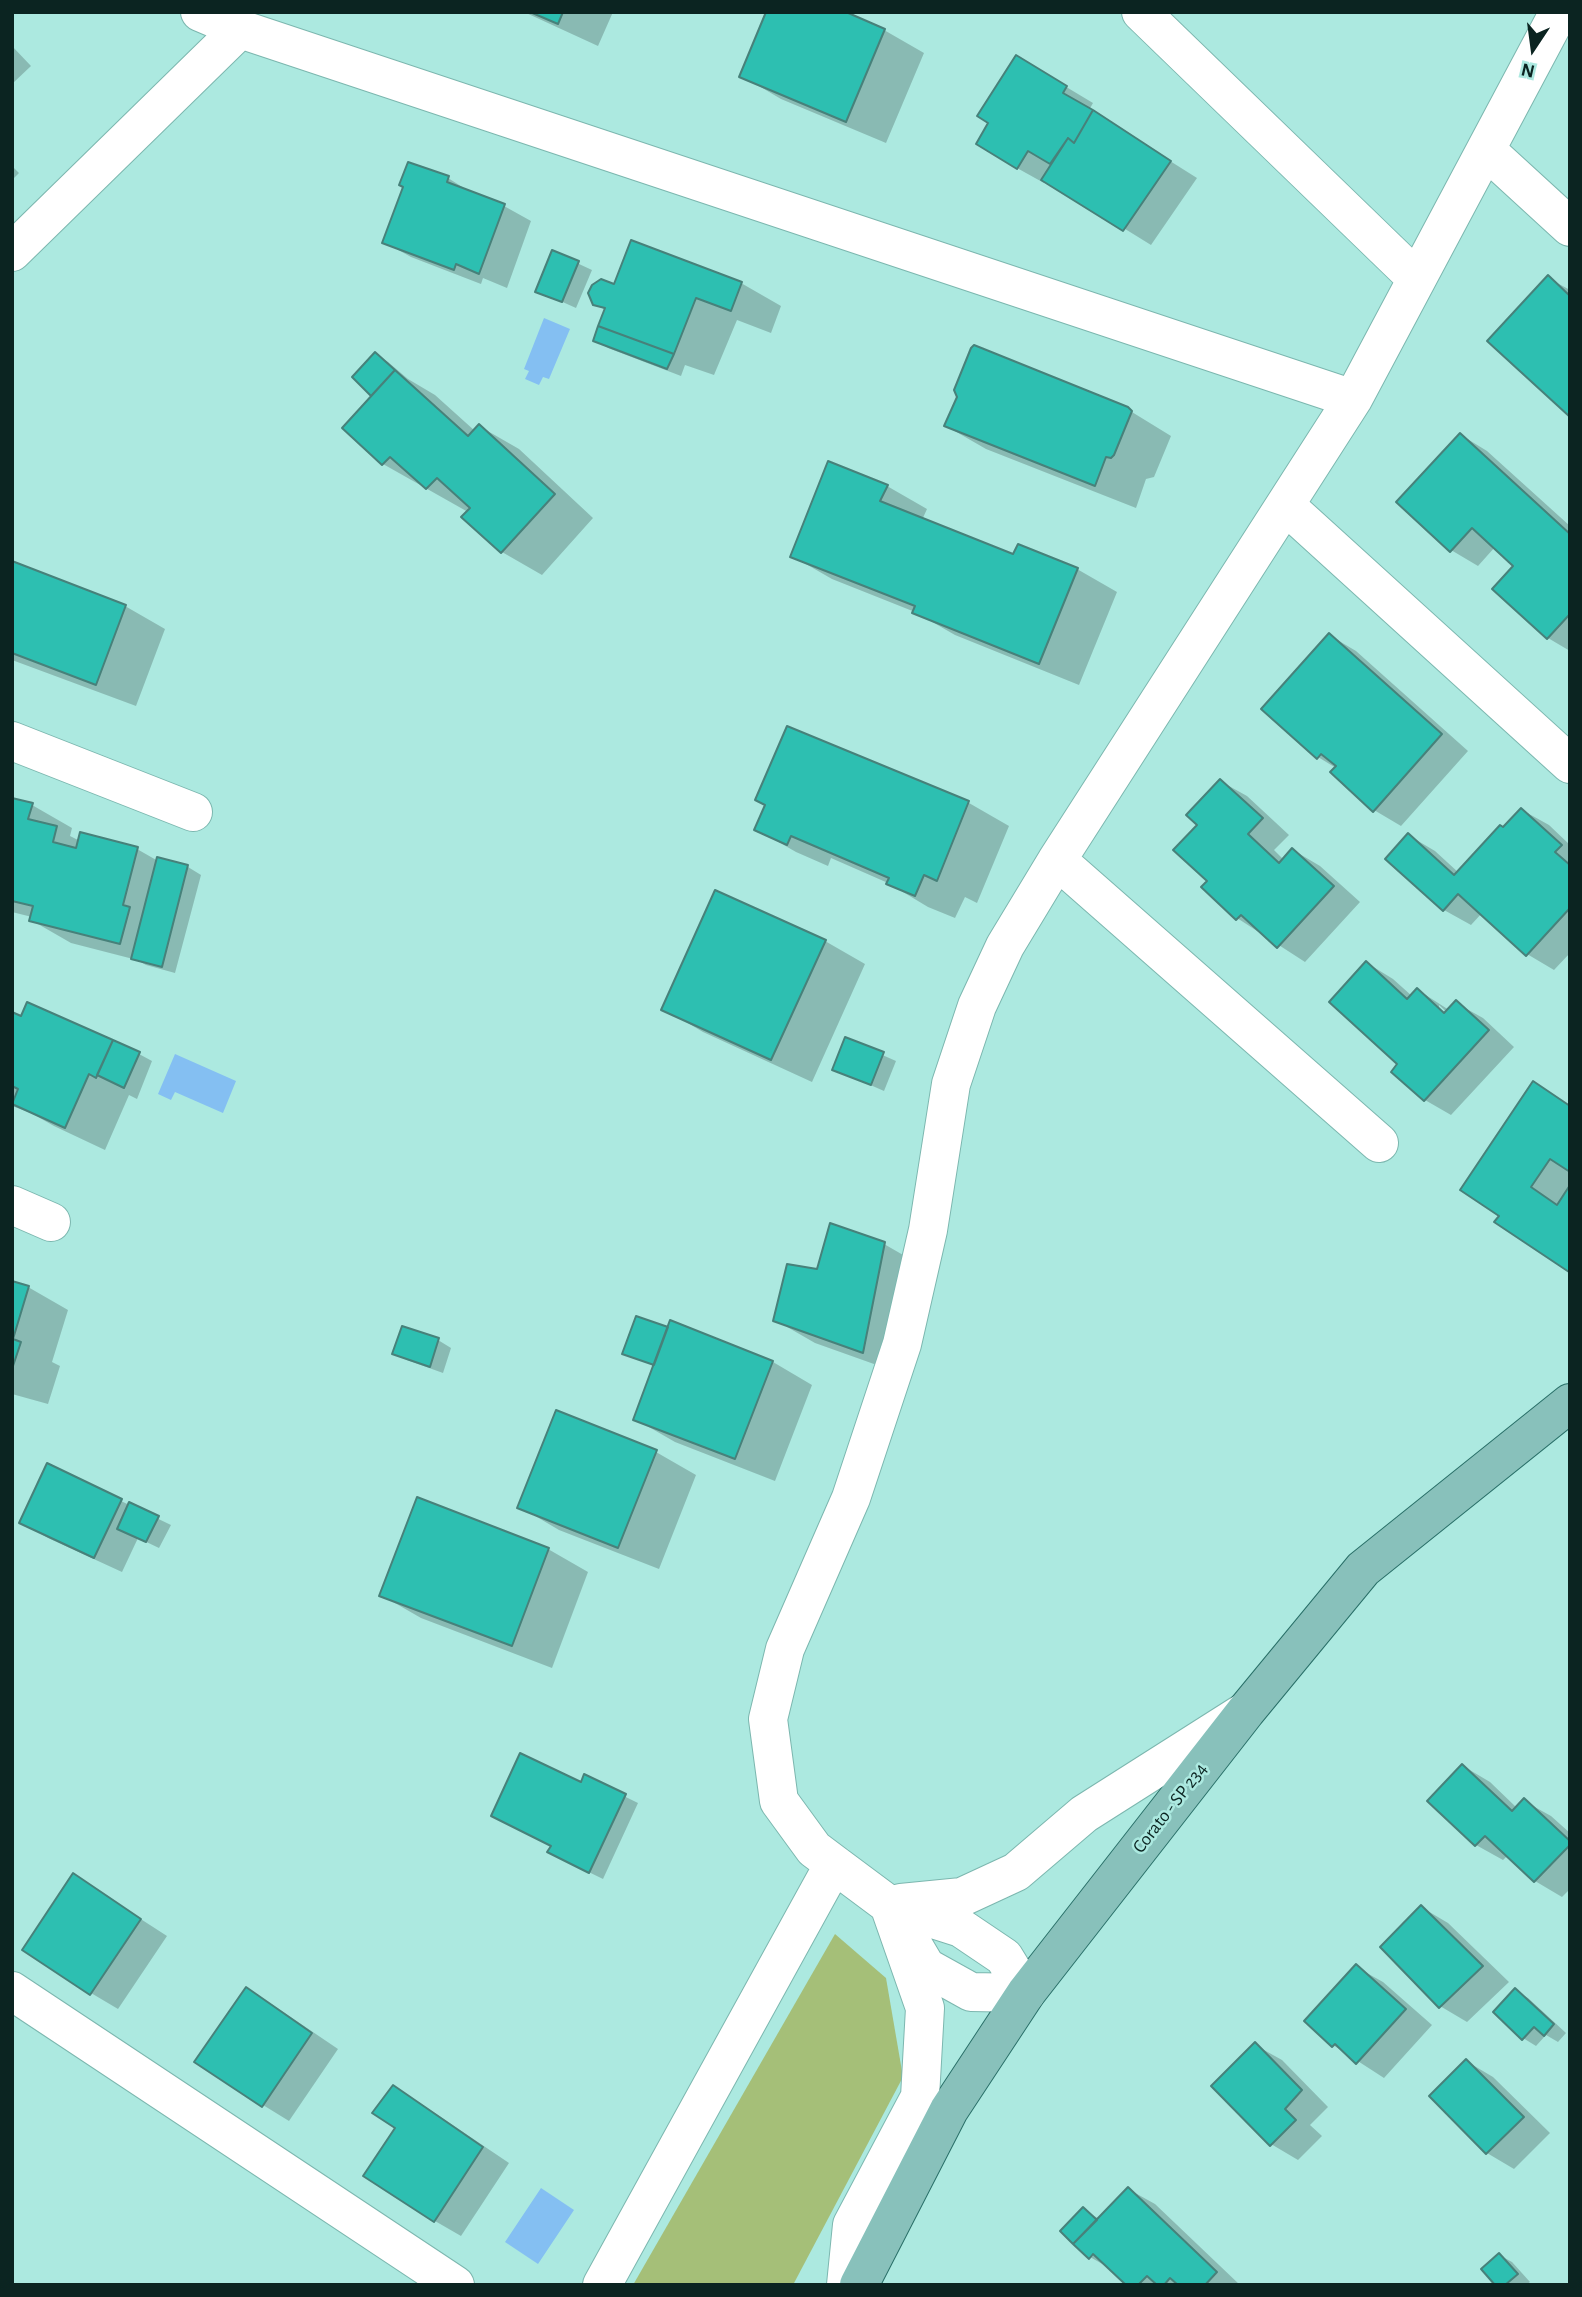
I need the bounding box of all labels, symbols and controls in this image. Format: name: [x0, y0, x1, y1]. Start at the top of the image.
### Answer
north arrow: [1498, 14, 1568, 84]
text: N: [1520, 59, 1537, 81]
street label: Corato - SP 234: [1128, 1758, 1212, 1858]

